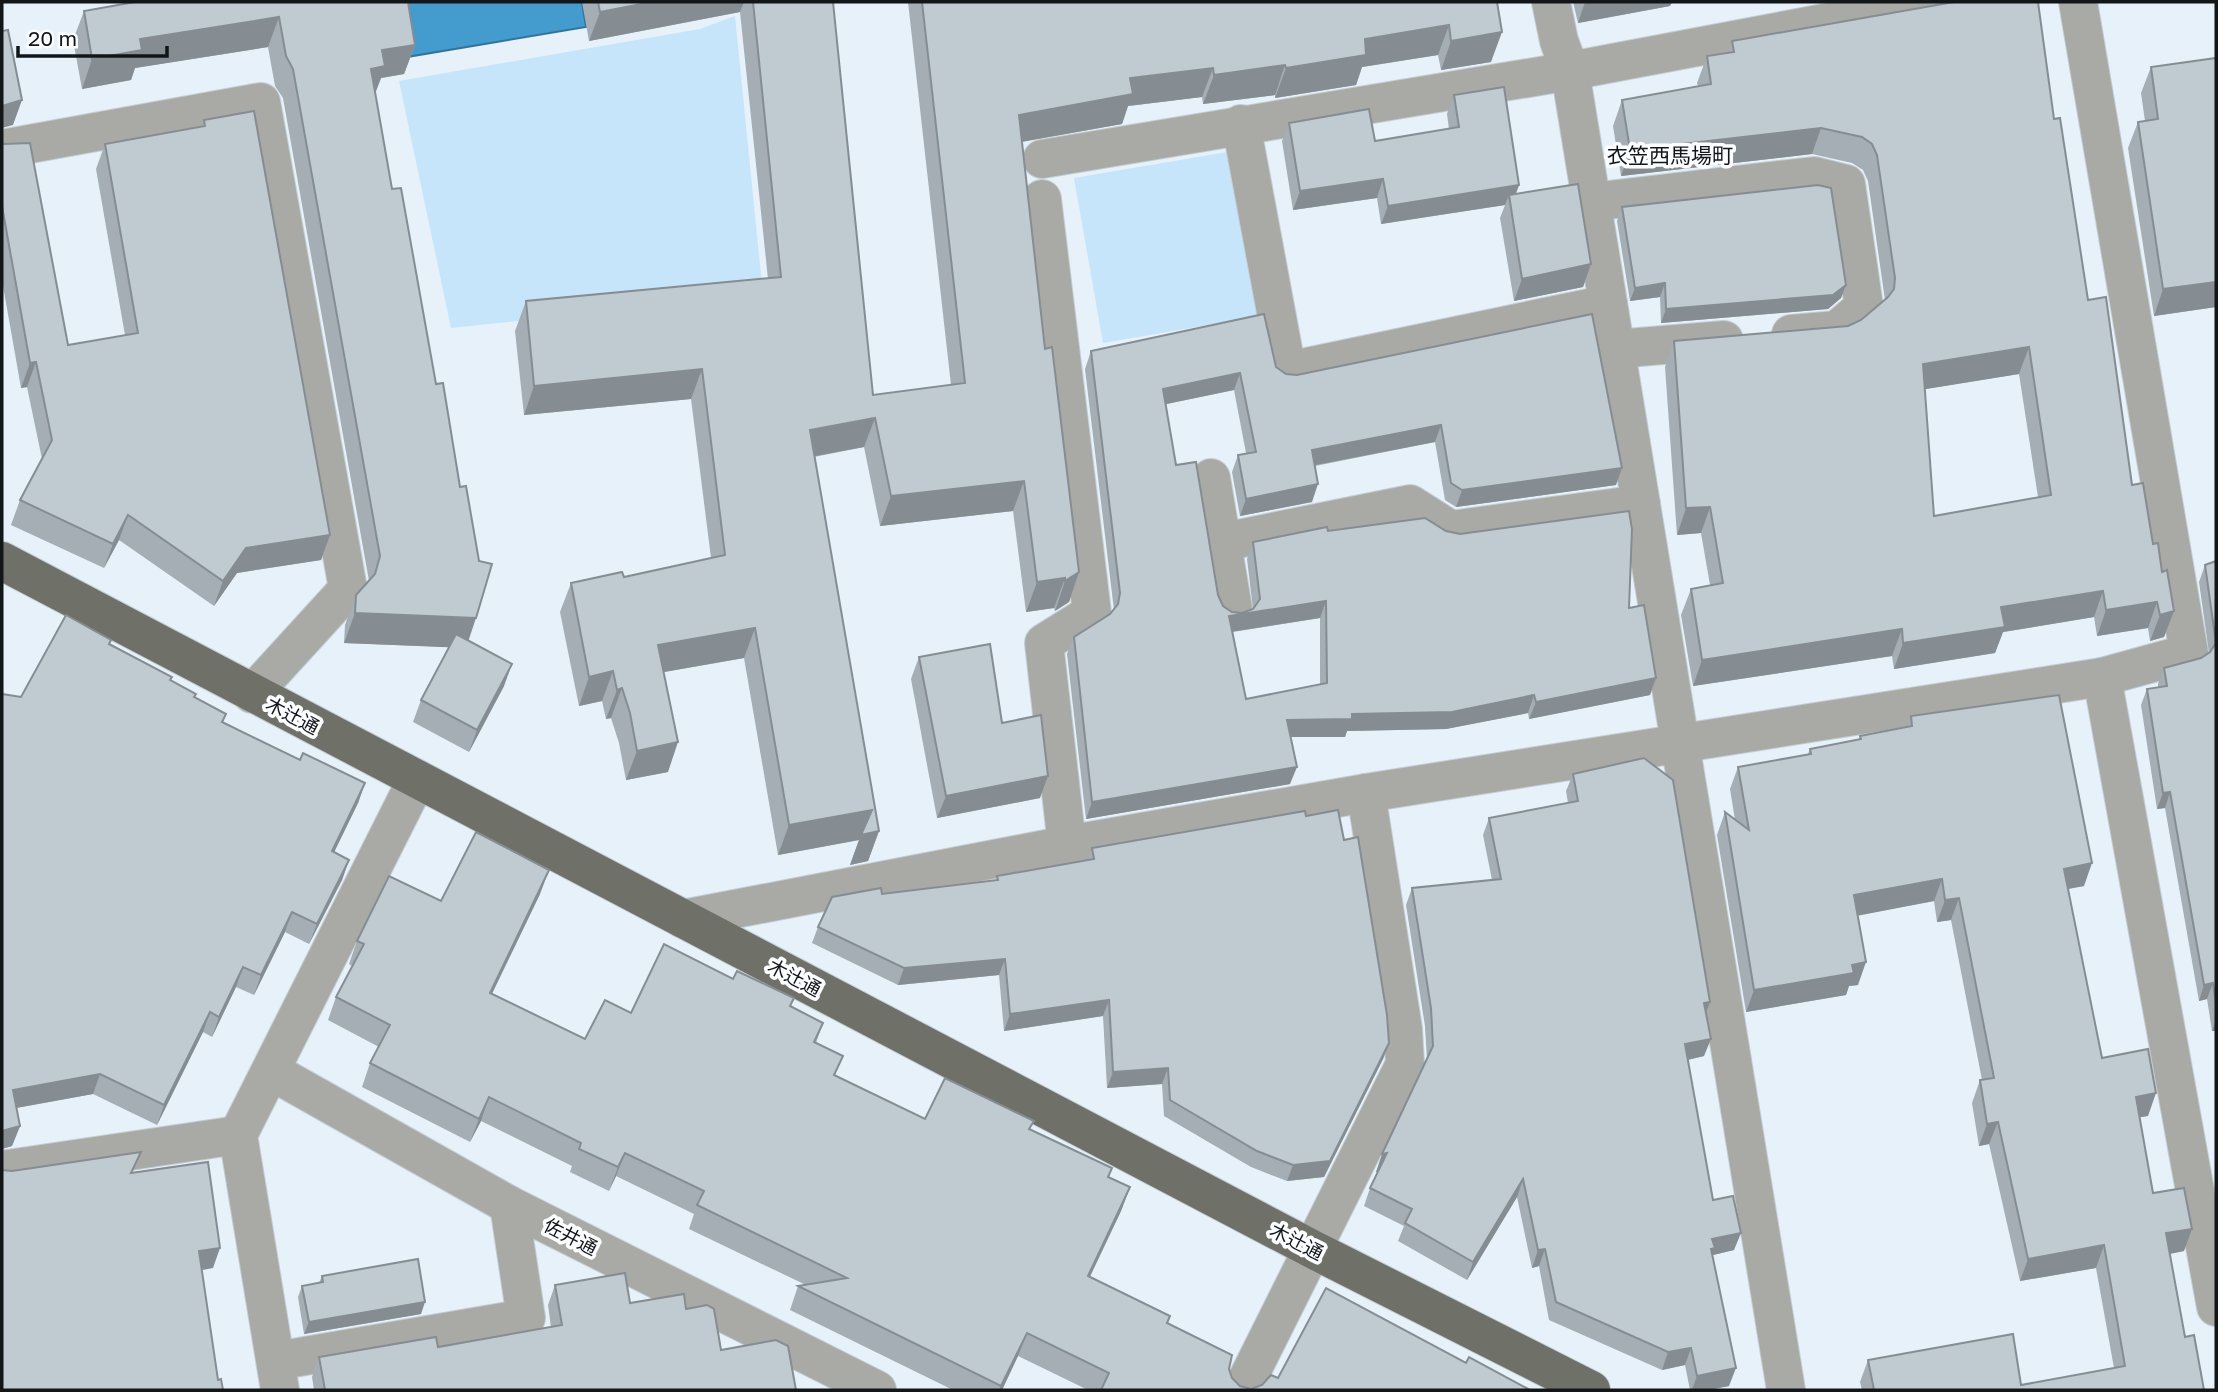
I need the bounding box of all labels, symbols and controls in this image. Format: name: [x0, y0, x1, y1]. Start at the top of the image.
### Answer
scale bar: [18, 14, 166, 58]
text: 20 m: [28, 25, 77, 51]
district label: 衣笠西馬場町: [1607, 142, 1733, 168]
street label: 木辻通: [262, 691, 324, 739]
street label: 木辻通: [764, 953, 826, 1001]
street label: 佐井通: [540, 1213, 602, 1259]
street label: 木辻通: [1266, 1218, 1328, 1264]

